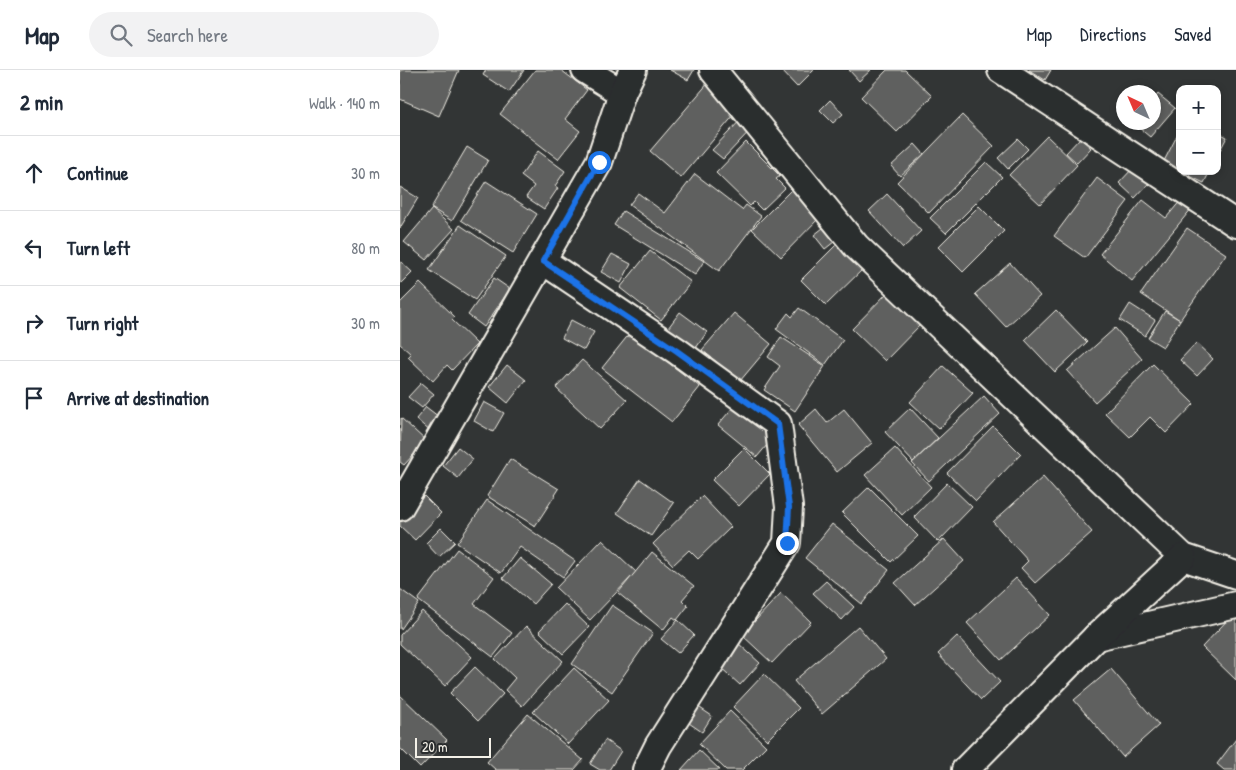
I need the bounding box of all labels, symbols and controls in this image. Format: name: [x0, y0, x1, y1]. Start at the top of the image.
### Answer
search box: [89, 12, 439, 57]
text: Map: [25, 19, 59, 51]
icon: search: [107, 21, 135, 49]
text: Search here: [147, 22, 228, 48]
text: Map: [1027, 22, 1052, 47]
text: Directions: [1080, 22, 1146, 47]
text: Saved: [1174, 22, 1211, 47]
north arrow: [1116, 85, 1161, 130]
map controls: [1176, 85, 1221, 175]
button: +: [1176, 85, 1221, 130]
text: 2 min: [20, 88, 63, 117]
text: Walk · 140 m: [309, 92, 380, 114]
button: −: [1176, 130, 1221, 175]
route start: [588, 151, 611, 174]
icon: ahead: [20, 159, 48, 187]
text: Continue: [67, 160, 128, 186]
text: 30 m: [351, 162, 380, 184]
icon: left: [20, 234, 48, 262]
text: Turn left: [67, 235, 130, 261]
text: 80 m: [351, 237, 380, 259]
icon: right: [20, 309, 48, 337]
text: Turn right: [67, 310, 138, 336]
text: 30 m: [351, 312, 380, 334]
icon: arrive: [20, 384, 48, 412]
text: Arrive at destination: [67, 385, 209, 411]
route end: [776, 532, 799, 555]
scale bar: [415, 735, 491, 758]
text: 20 m: [422, 737, 448, 756]

